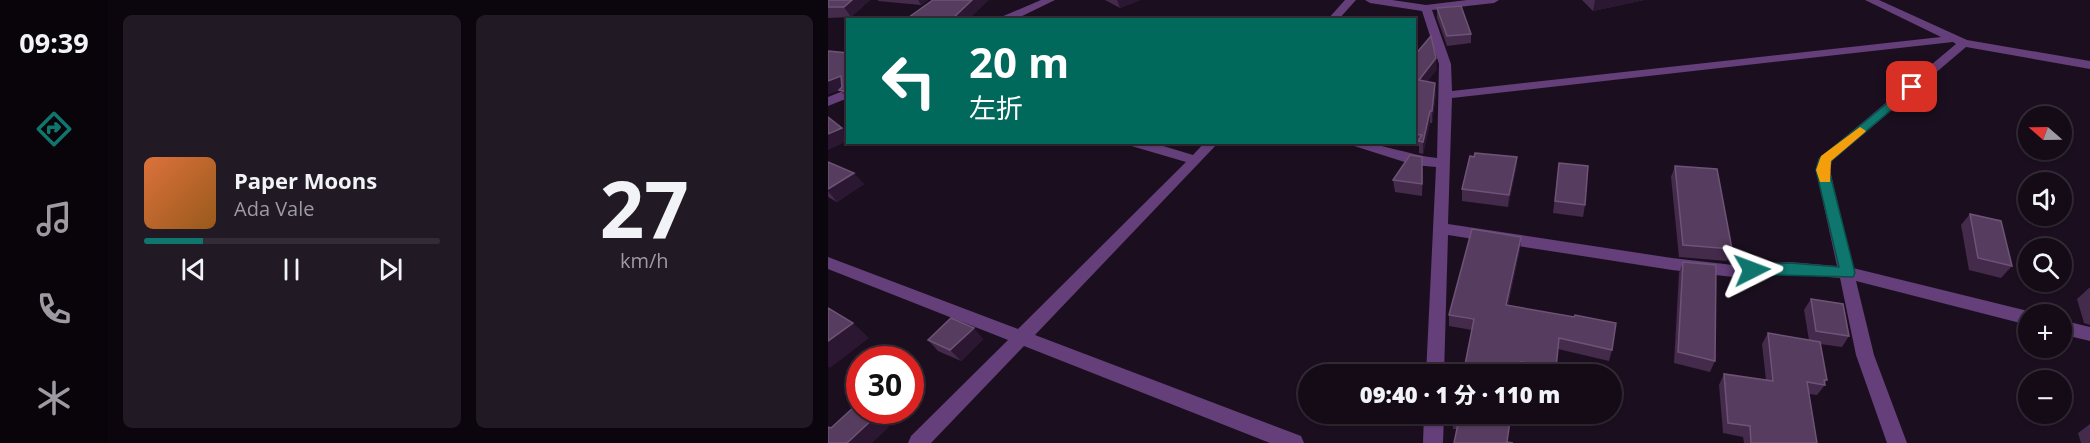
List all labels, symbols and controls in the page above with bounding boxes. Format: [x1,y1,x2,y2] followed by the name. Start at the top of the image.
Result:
[19,24,89,61] text: 09:39
[969,33,1069,90] text: 20 m
[870,42,948,120] icon: left
[1886,61,1937,112] pin
[1895,70,1928,103] icon: arrive
[969,89,1023,126] text: 左折
[2018,106,2072,160] north arrow
[2018,106,2072,424] map controls
[33,108,75,150] icon: directions
[600,155,689,261] text: 27
[234,165,377,195] text: Paper Moons
[2018,172,2072,226] button: sound
[234,195,315,222] text: Ada Vale
[33,198,75,240] icon: music
[1720,238,1784,302] position arrow
[2018,238,2072,292] button: search
[620,247,669,274] text: km/h
[177,253,210,286] icon: previous
[275,253,308,286] icon: pause
[374,253,407,286] icon: next
[33,288,75,330] icon: phone
[2018,304,2072,358] button: +
[846,346,924,424] speed limit sign: 30
[2018,370,2072,424] button: −
[33,377,75,419] icon: climate
[1360,379,1560,409] text: 09:40 · 1 分 · 110 m

